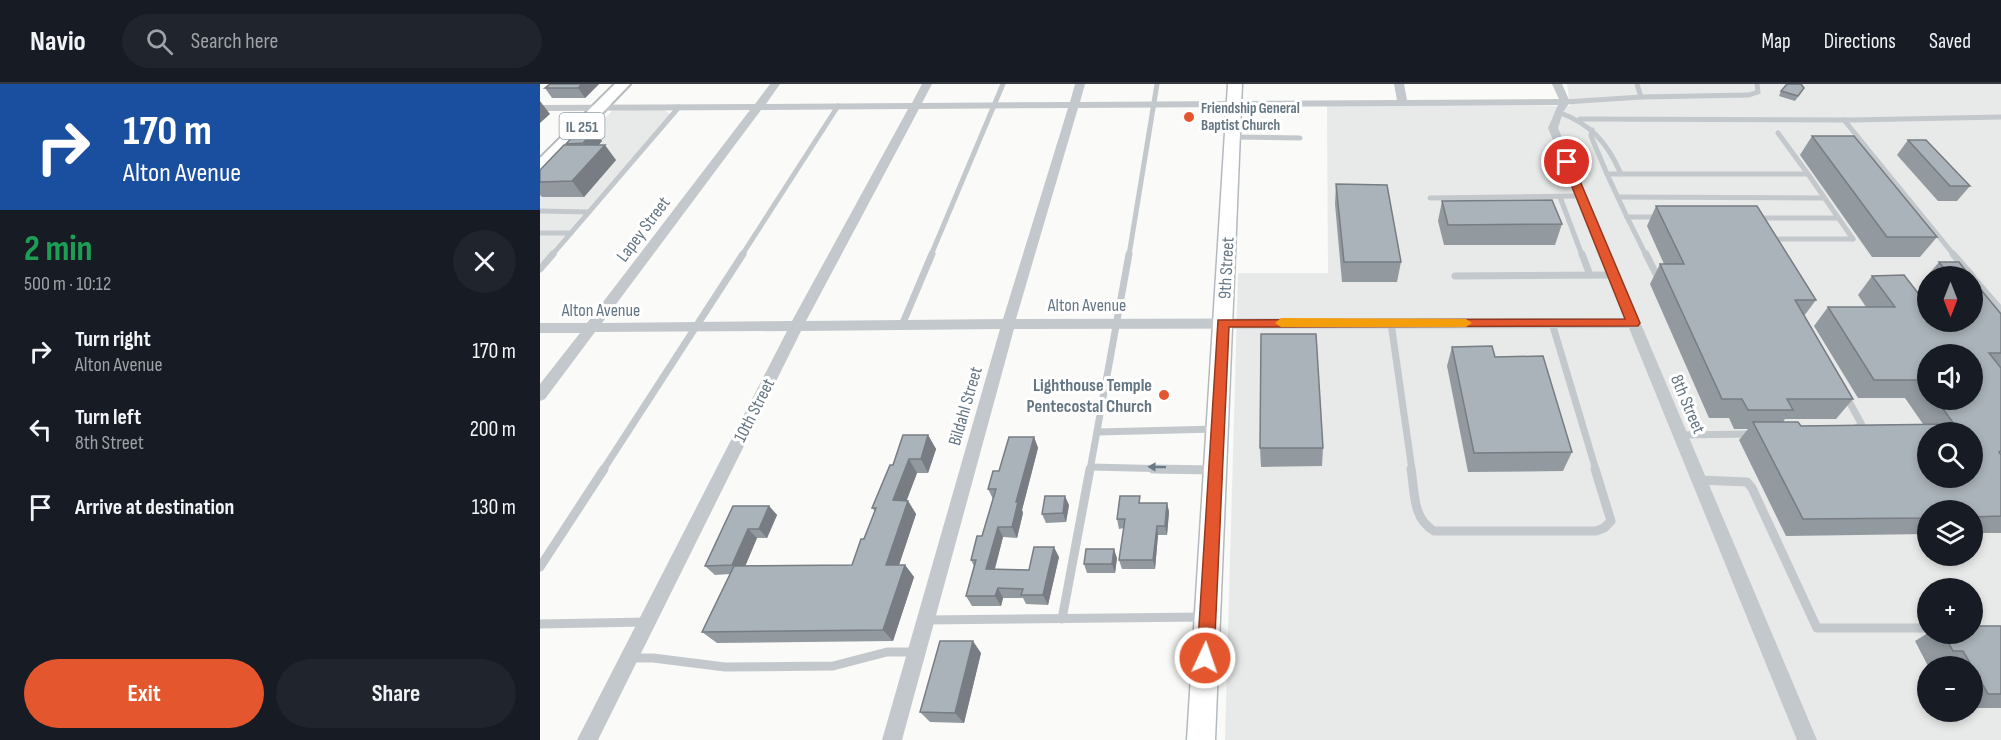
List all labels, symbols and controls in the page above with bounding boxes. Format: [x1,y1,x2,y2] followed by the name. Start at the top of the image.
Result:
[122,14,542,68] search box
[30,25,86,58] text: Navio
[143,25,176,58] icon: search
[191,28,278,55] text: Search here
[1761,29,1791,54] text: Map
[1824,29,1896,54] text: Directions
[1929,29,1971,54] text: Saved
[1201,99,1300,135] place label: Friendship General Baptist Church
[123,106,212,157] text: 170 m
[24,108,102,186] icon: right
[1182,110,1196,124] marker: Friendship General Baptist Church
[560,113,604,139] road number: IL 251
[1541,136,1592,187] pin
[1550,145,1583,178] icon: arrive
[123,157,241,189] text: Alton Avenue
[612,192,675,266] street label: Lapey Street
[24,228,93,271] text: 2 min
[453,230,516,293] button: close
[1214,236,1239,300] street label: 9th Street
[1917,266,1983,332] north arrow
[1917,266,1983,722] map controls
[24,272,111,296] text: 500 m · 10:12
[1047,295,1126,316] street label: Alton Avenue
[561,300,640,321] street label: Alton Avenue
[75,326,151,353] text: Turn right
[24,335,57,368] icon: right
[472,338,516,365] text: 170 m
[1917,344,1983,410] button: sound
[75,353,162,377] text: Alton Avenue
[944,364,987,448] street label: Bildahl Street
[1666,372,1710,437] street label: 8th Street
[730,375,780,445] street label: 10th Street
[1026,375,1152,417] place label: Lighthouse Temple Pentecostal Church
[1157,388,1171,402] marker: Lighthouse Temple Pentecostal Church
[75,404,141,431] text: Turn left
[24,413,57,446] icon: left
[470,416,516,443] text: 200 m
[1917,422,1983,488] button: search
[75,431,144,455] text: 8th Street
[1147,462,1166,472] one-way arrow
[24,491,57,524] icon: arrive
[75,494,234,521] text: Arrive at destination
[472,494,516,521] text: 130 m
[1917,500,1983,566] button: layers
[1917,578,1983,644] button: +
[1173,626,1237,690] position arrow
[1917,656,1983,722] button: −
[24,659,264,728] button: Exit
[276,659,516,728] button: Share

